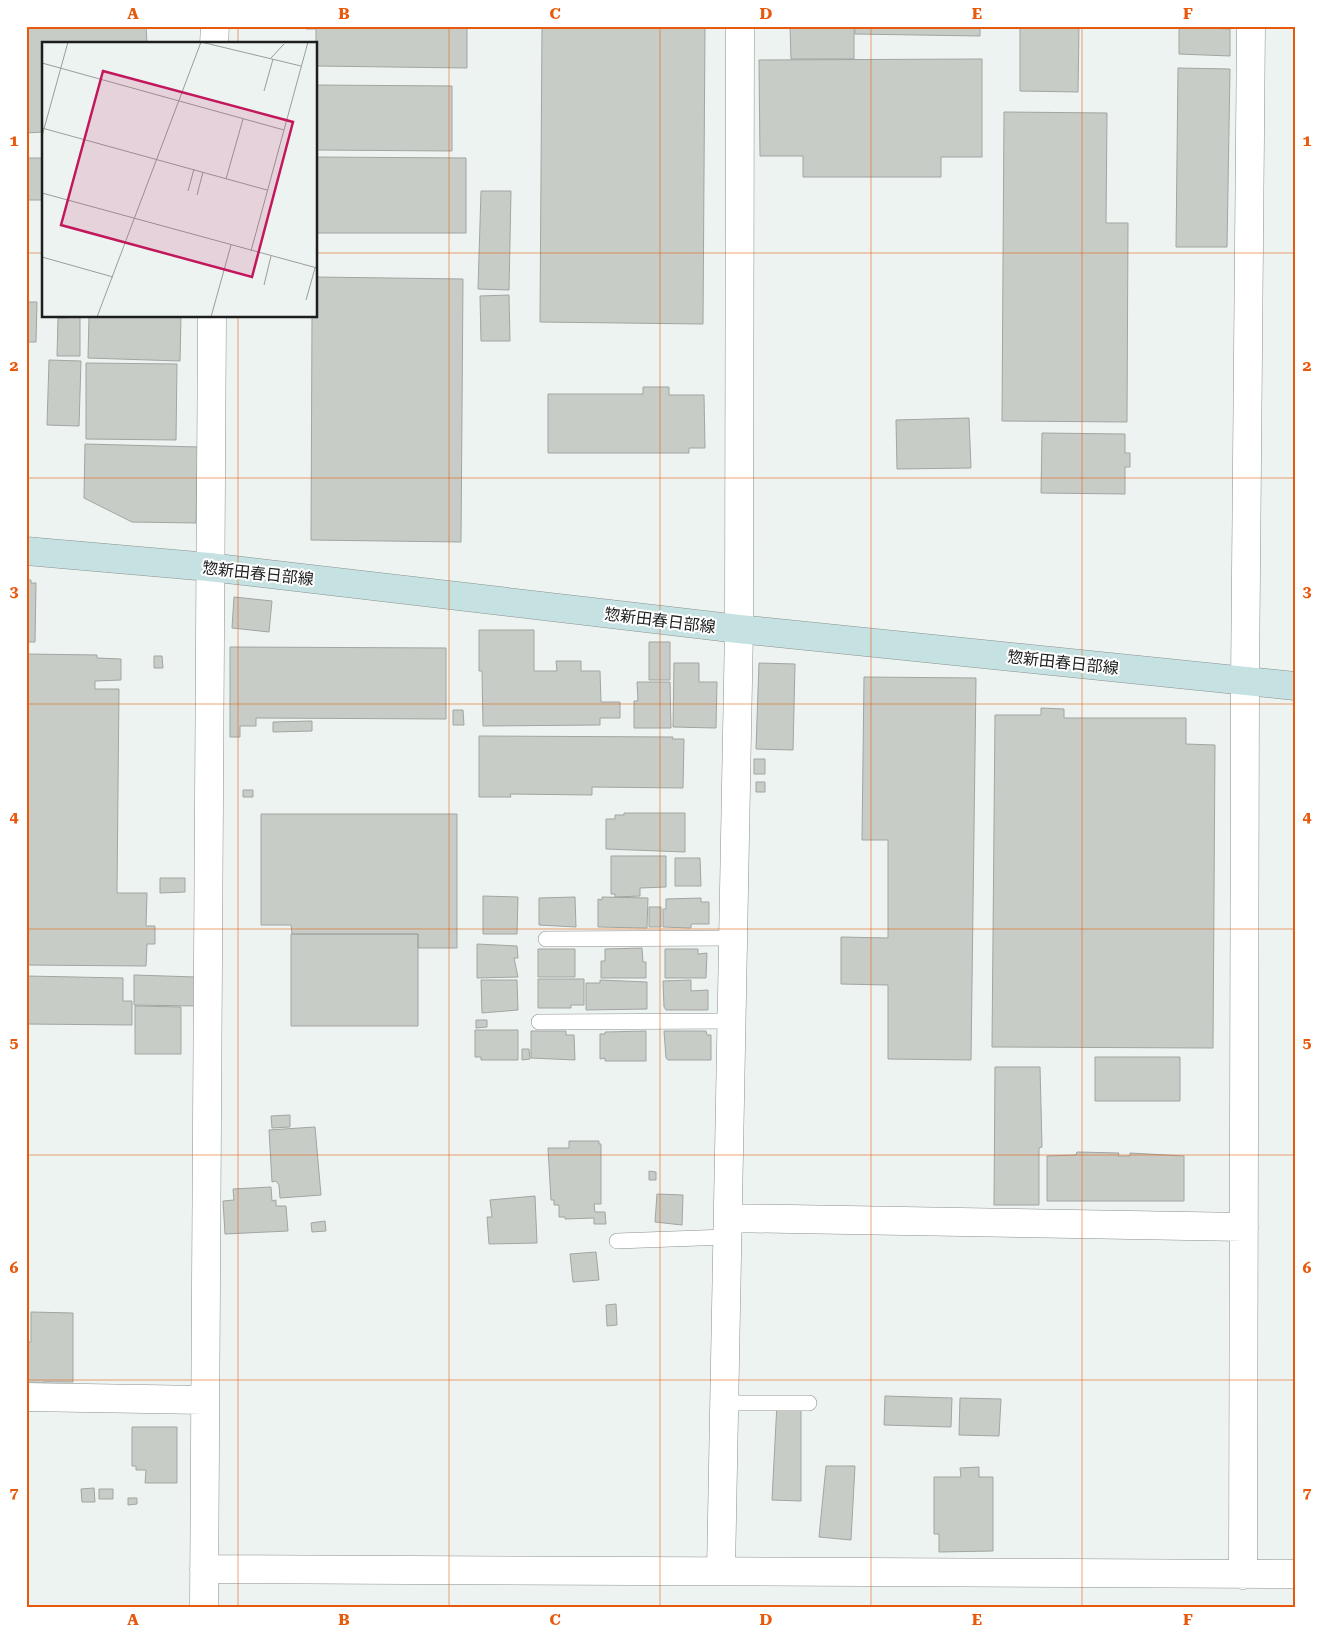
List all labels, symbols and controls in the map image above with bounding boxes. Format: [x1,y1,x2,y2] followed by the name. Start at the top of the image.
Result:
[127,4,139,23] text: A
[338,4,350,23] text: B
[549,4,561,23] text: C
[760,4,773,23] text: D
[972,4,982,23] text: E
[1183,4,1193,23] text: F
[42,42,318,318] inset map
[10,131,19,150] text: 1
[1303,131,1312,150] text: 1
[10,356,19,375] text: 2
[1303,356,1312,375] text: 2
[201,558,315,589] street label: 惣新田春日部線
[10,582,19,601] text: 3
[1303,582,1312,601] text: 3
[603,604,717,637] street label: 惣新田春日部線
[1006,647,1120,678] street label: 惣新田春日部線
[10,807,19,826] text: 4
[1303,807,1312,826] text: 4
[10,1033,19,1052] text: 5
[1303,1033,1312,1052] text: 5
[10,1258,19,1277] text: 6
[1303,1258,1312,1277] text: 6
[10,1483,19,1502] text: 7
[1303,1483,1312,1502] text: 7
[127,1610,139,1629] text: A
[338,1610,350,1629] text: B
[549,1610,561,1629] text: C
[760,1610,773,1629] text: D
[972,1610,982,1629] text: E
[1183,1610,1193,1629] text: F

